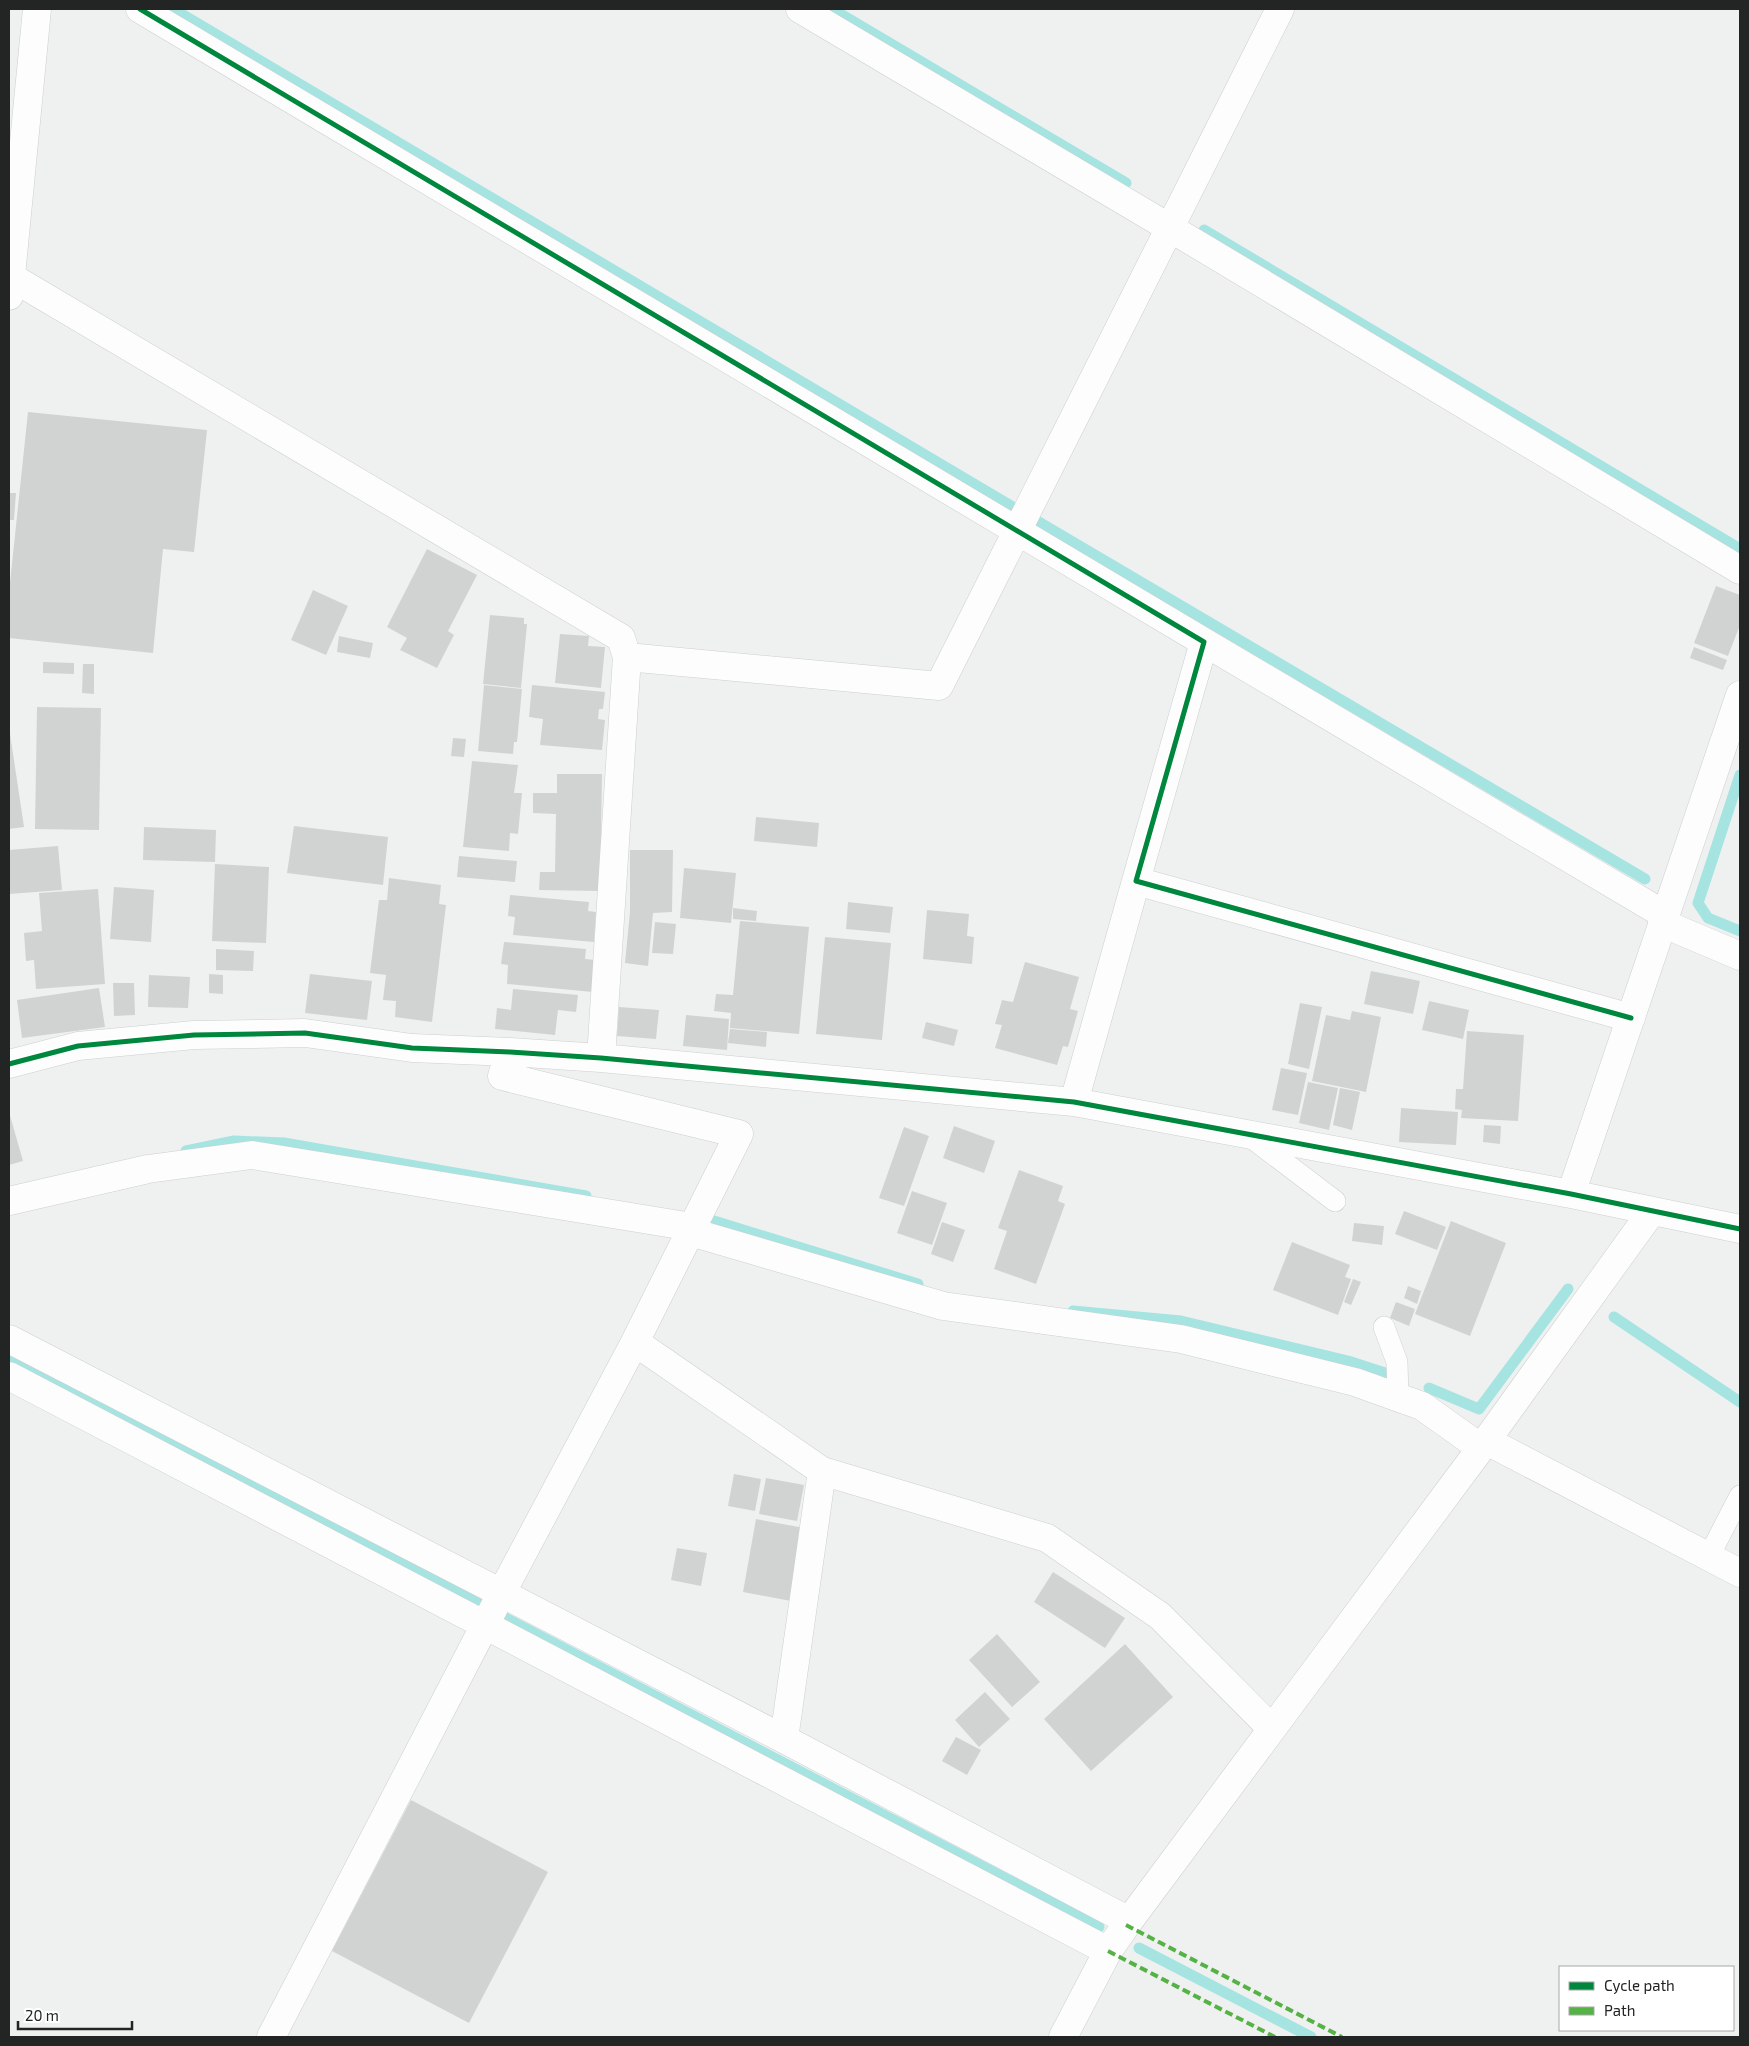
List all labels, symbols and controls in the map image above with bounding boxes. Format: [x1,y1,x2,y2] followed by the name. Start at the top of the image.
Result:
[1559,1966,1734,2031] legend
[1604,1976,1675,1994] text: Cycle path
[18,1998,131,2030] scale bar
[1604,2001,1635,2019] text: Path
[25,2006,59,2024] text: 20 m

